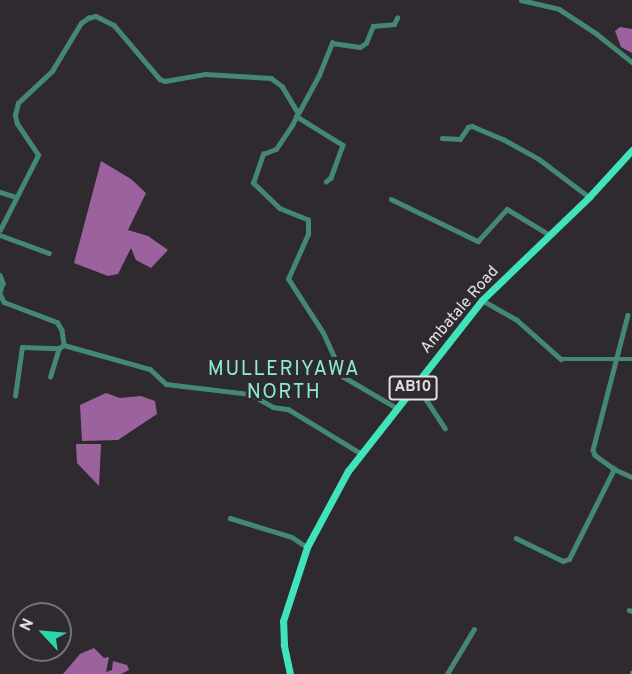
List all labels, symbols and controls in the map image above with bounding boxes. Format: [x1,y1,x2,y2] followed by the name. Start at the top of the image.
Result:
[417,262,503,358] street label: Ambatale Road
[208,358,360,405] district label: MULLERIYAWA NORTH
[388,376,438,400] road number: AB10
[12,602,72,662] north arrow
[16,615,39,635] text: N

